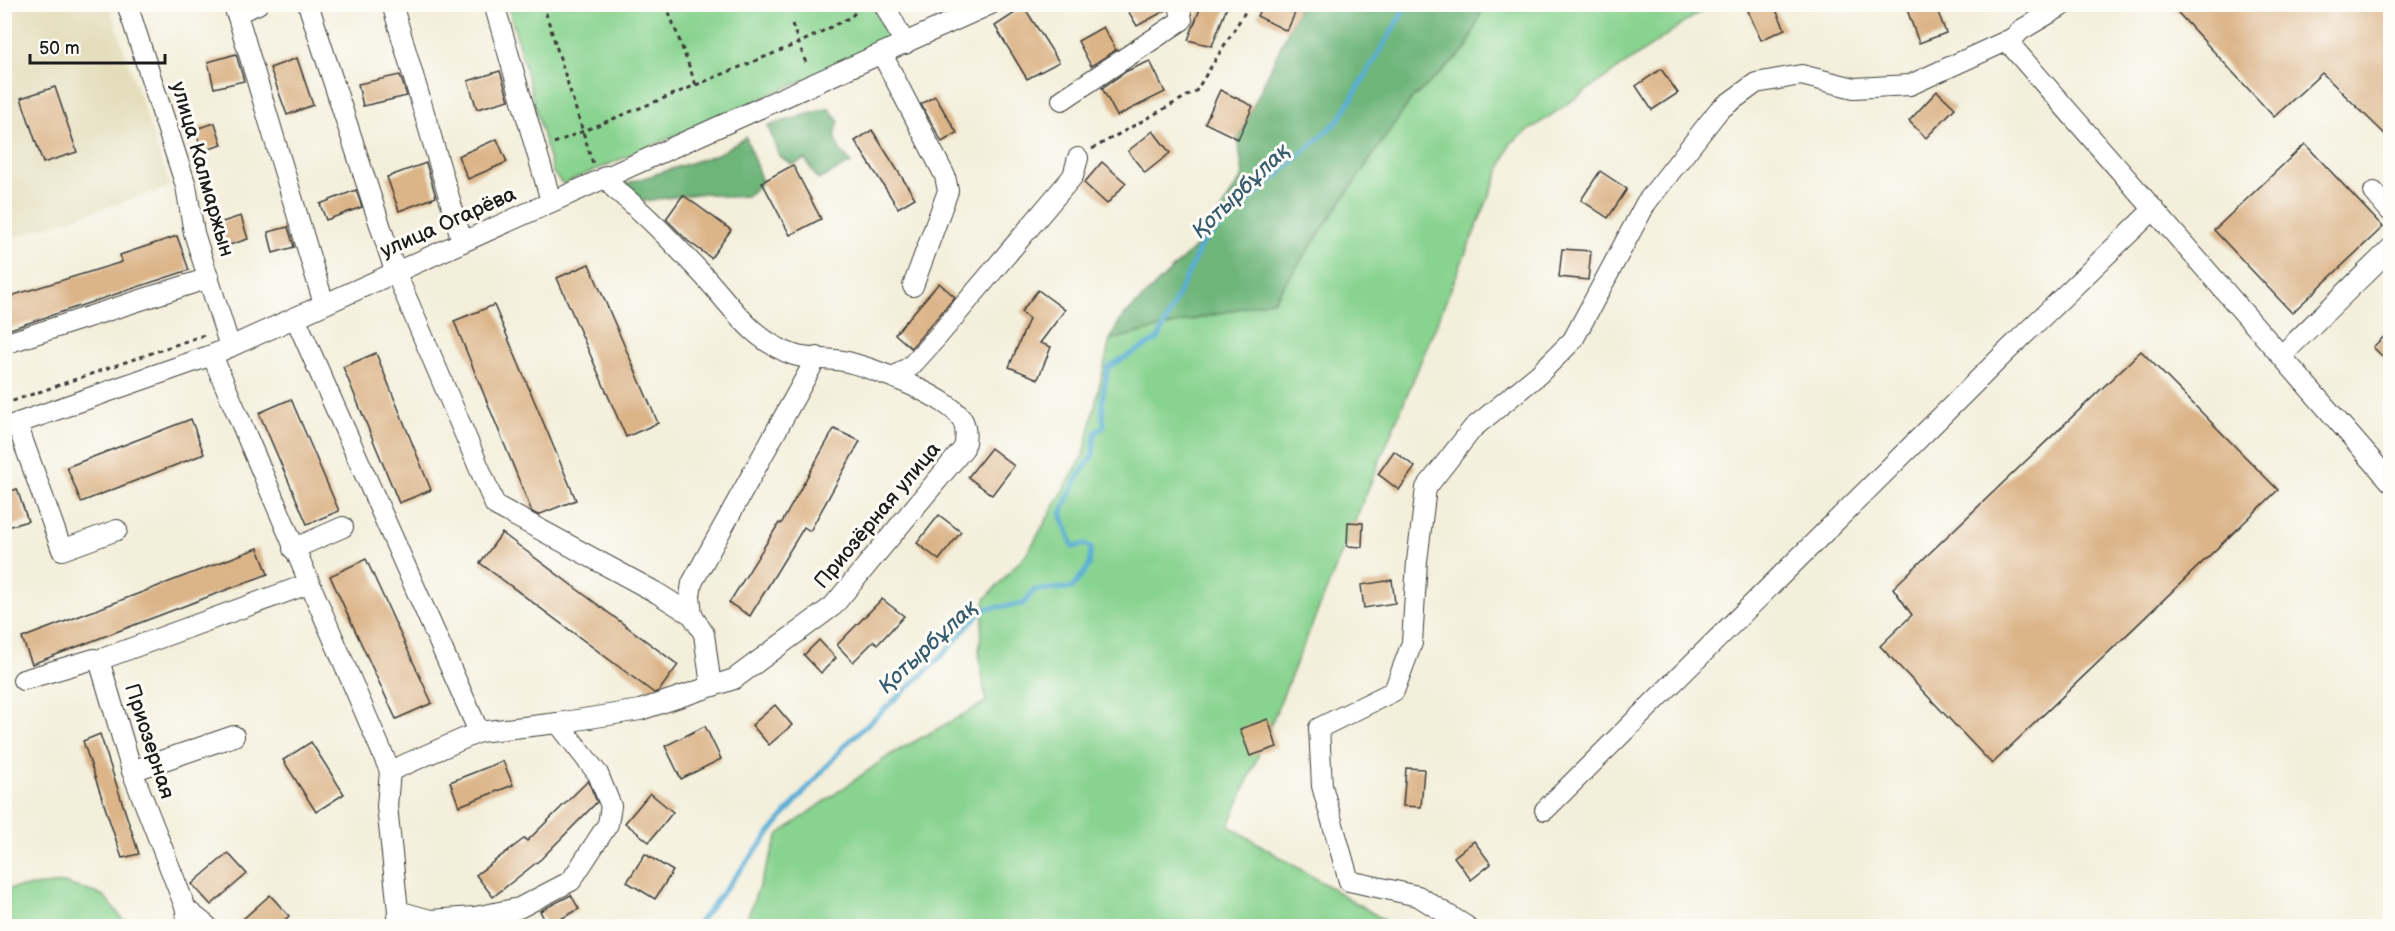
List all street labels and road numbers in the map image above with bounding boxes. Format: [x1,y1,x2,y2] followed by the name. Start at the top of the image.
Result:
[166,79,239,260] street label: улица Калмаржын
[377,181,520,264] street label: улица Огарёва
[809,437,946,594] street label: Приозёрная улица
[119,680,180,802] street label: Приозерная

